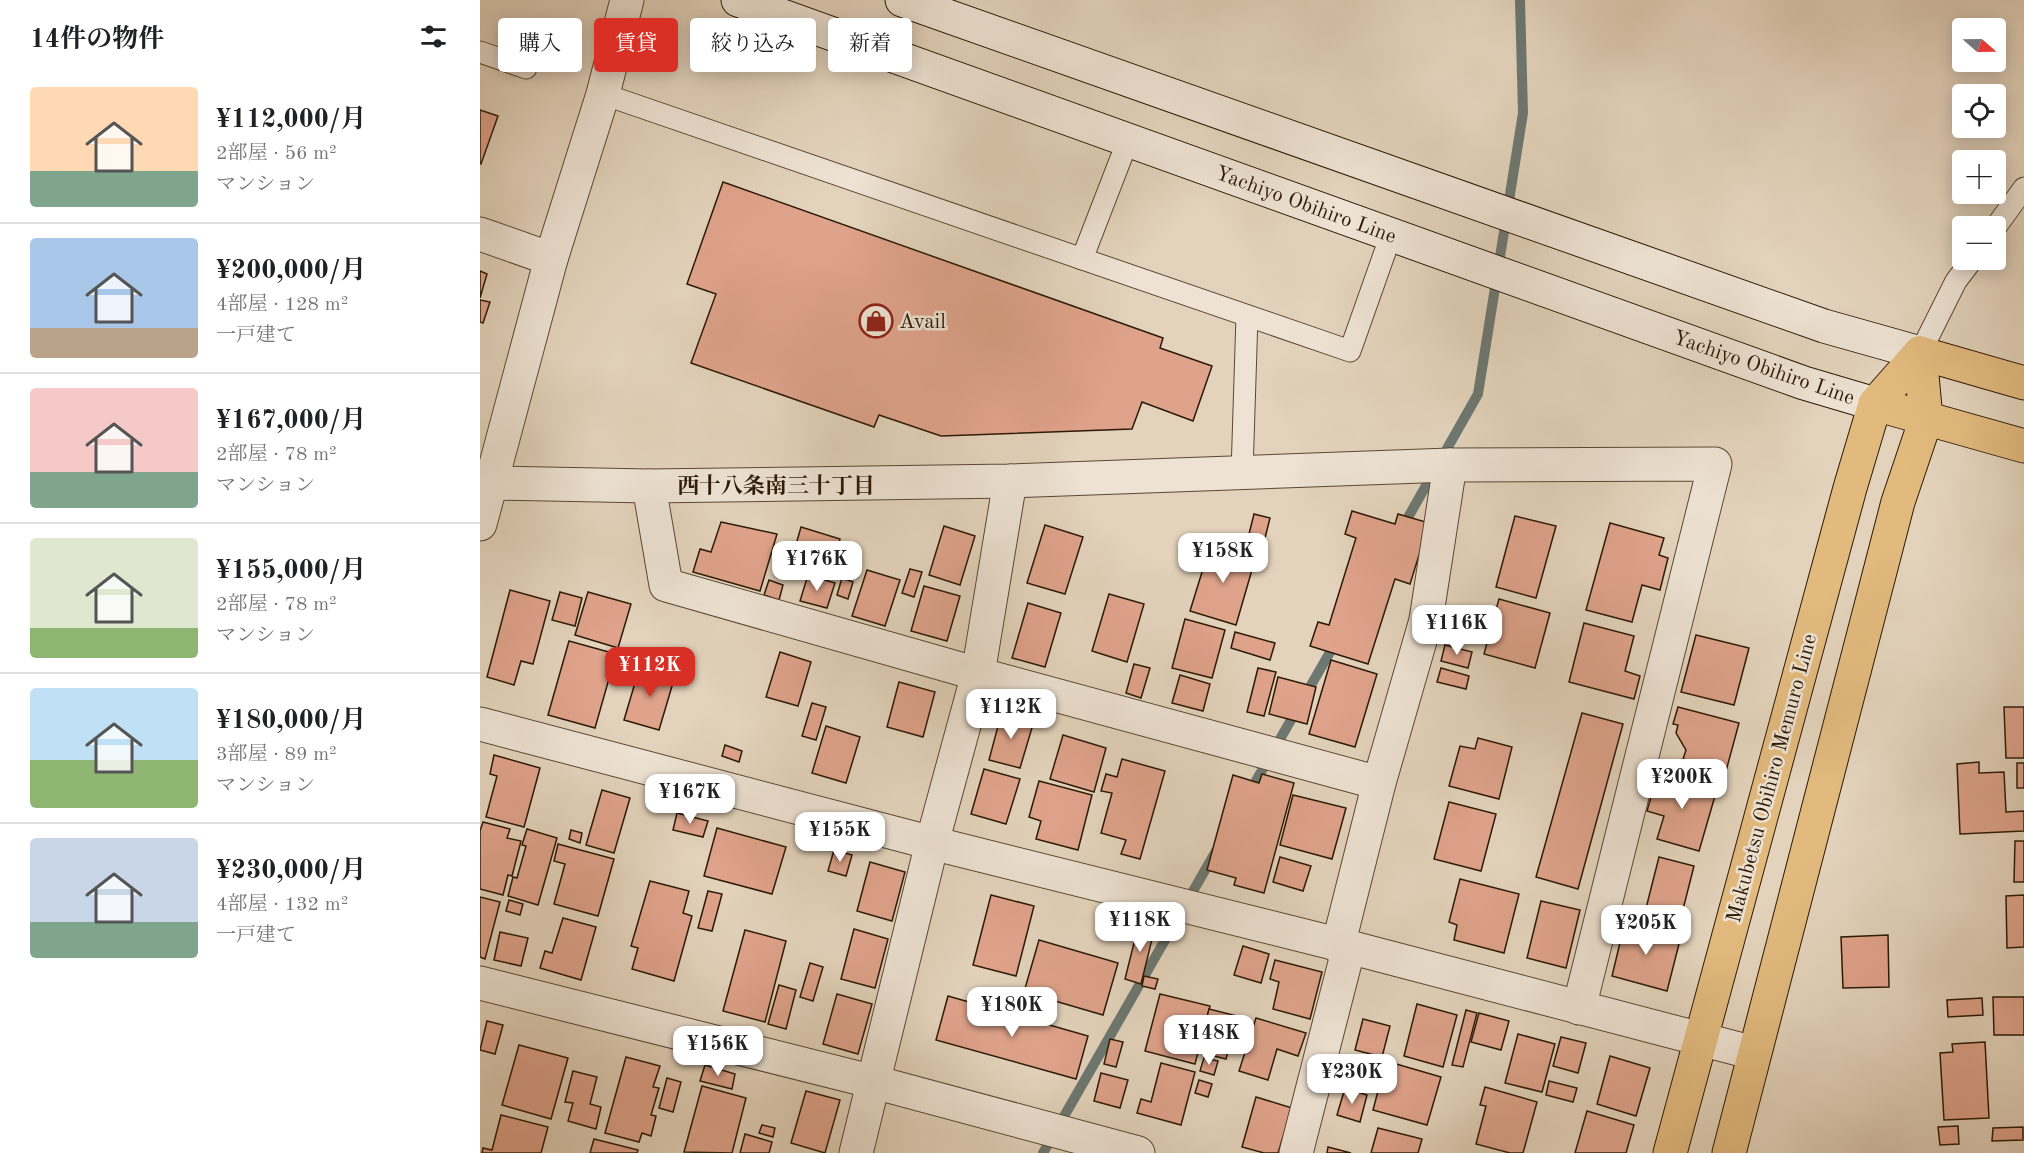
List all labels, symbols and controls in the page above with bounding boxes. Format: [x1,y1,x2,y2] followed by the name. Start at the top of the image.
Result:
[498,18,582,72] chip: 購入
[594,18,678,72] chip: 賃貸
[690,18,816,72] chip: 絞り込み
[828,18,912,72] chip: 新着
[1952,18,2006,72] north arrow
[1952,18,2006,270] map controls
[417,20,450,53] icon: filters
[30,27,164,53] text: 14件の物件
[1952,84,2006,138] button: locate
[216,107,367,133] text: ¥112,000/月
[78,111,150,183] icon: home
[216,144,337,164] text: 2部屋 · 56 m²
[1952,150,2006,204] button: +
[1212,163,1399,248] street label: Yachiyo Obihiro Line
[216,175,315,195] text: マンション
[1952,216,2006,270] button: −
[216,258,367,284] text: ¥200,000/月
[78,262,150,334] icon: home
[216,295,348,315] text: 4部屋 · 128 m²
[858,303,894,339] shop icon: Avail
[899,312,946,333] place label: Avail
[216,326,296,346] text: 一戸建て
[1670,327,1857,409] street label: Yachiyo Obihiro Line
[216,408,367,434] text: ¥167,000/月
[78,412,150,484] icon: home
[216,445,337,465] text: 2部屋 · 78 m²
[677,474,875,498] district label: 西十八条南三十丁目
[216,476,315,496] text: マンション
[1181,533,1265,584] pin: ¥158K
[775,541,859,592] pin: ¥176K
[1192,542,1254,562] text: ¥158K
[786,550,848,570] text: ¥176K
[216,558,367,584] text: ¥155,000/月
[78,562,150,634] icon: home
[216,595,337,615] text: 2部屋 · 78 m²
[1415,605,1499,656] pin: ¥116K
[1426,614,1488,634] text: ¥116K
[216,626,315,646] text: マンション
[1724,632,1821,925] street label: Makubetsu Obihiro Memuro Line
[608,647,692,698] pin: ¥112K
[619,656,681,676] text: ¥112K
[969,689,1053,740] pin: ¥112K
[980,698,1042,718] text: ¥112K
[216,708,367,734] text: ¥180,000/月
[78,712,150,784] icon: home
[216,745,337,765] text: 3部屋 · 89 m²
[1640,759,1724,810] pin: ¥200K
[1651,768,1713,788] text: ¥200K
[648,774,732,825] pin: ¥167K
[216,776,315,796] text: マンション
[659,783,721,803] text: ¥167K
[798,812,882,863] pin: ¥155K
[809,821,871,841] text: ¥155K
[216,858,367,884] text: ¥230,000/月
[78,862,150,934] icon: home
[216,895,348,915] text: 4部屋 · 132 m²
[1098,902,1182,953] pin: ¥118K
[1604,905,1688,956] pin: ¥205K
[1109,911,1171,931] text: ¥118K
[1615,914,1677,934] text: ¥205K
[216,926,296,946] text: 一戸建て
[970,987,1054,1038] pin: ¥180K
[981,996,1043,1016] text: ¥180K
[1167,1015,1251,1066] pin: ¥148K
[1178,1024,1240,1044] text: ¥148K
[676,1026,760,1077] pin: ¥156K
[687,1035,749,1055] text: ¥156K
[1310,1054,1394,1105] pin: ¥230K
[1321,1063,1383,1083] text: ¥230K

